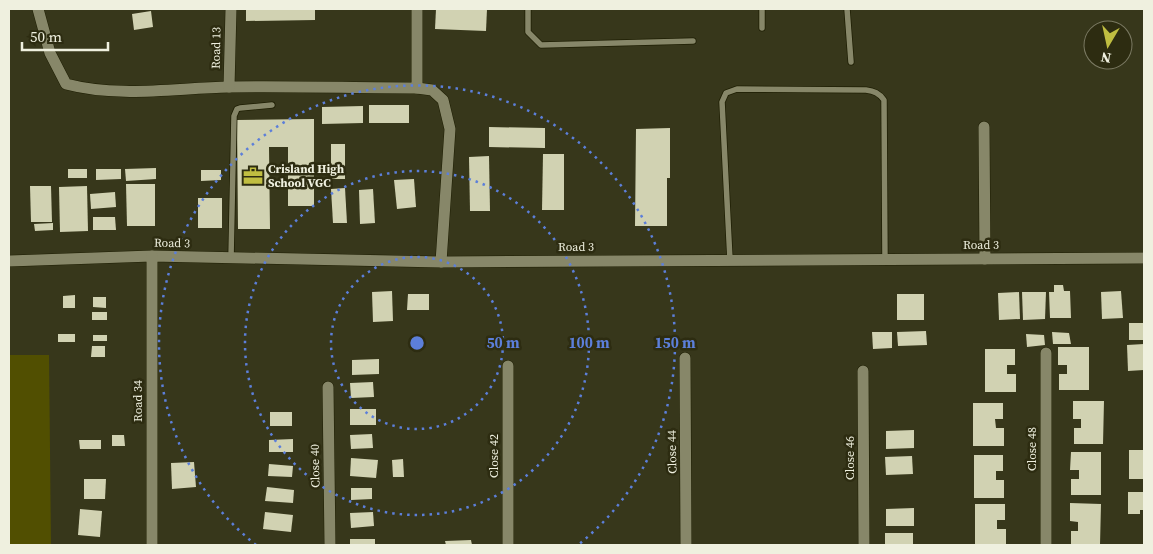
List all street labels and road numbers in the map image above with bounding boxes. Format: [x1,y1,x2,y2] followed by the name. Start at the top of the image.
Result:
[208,27,224,69] street label: Road 13
[154,235,190,251] street label: Road 3
[963,237,999,253] street label: Road 3
[558,239,594,255] street label: Road 3
[130,380,146,422] street label: Road 34
[1024,427,1040,471] street label: Close 48
[664,430,680,474] street label: Close 44
[486,434,502,478] street label: Close 42
[842,436,858,480] street label: Close 46
[307,444,323,488] street label: Close 40

